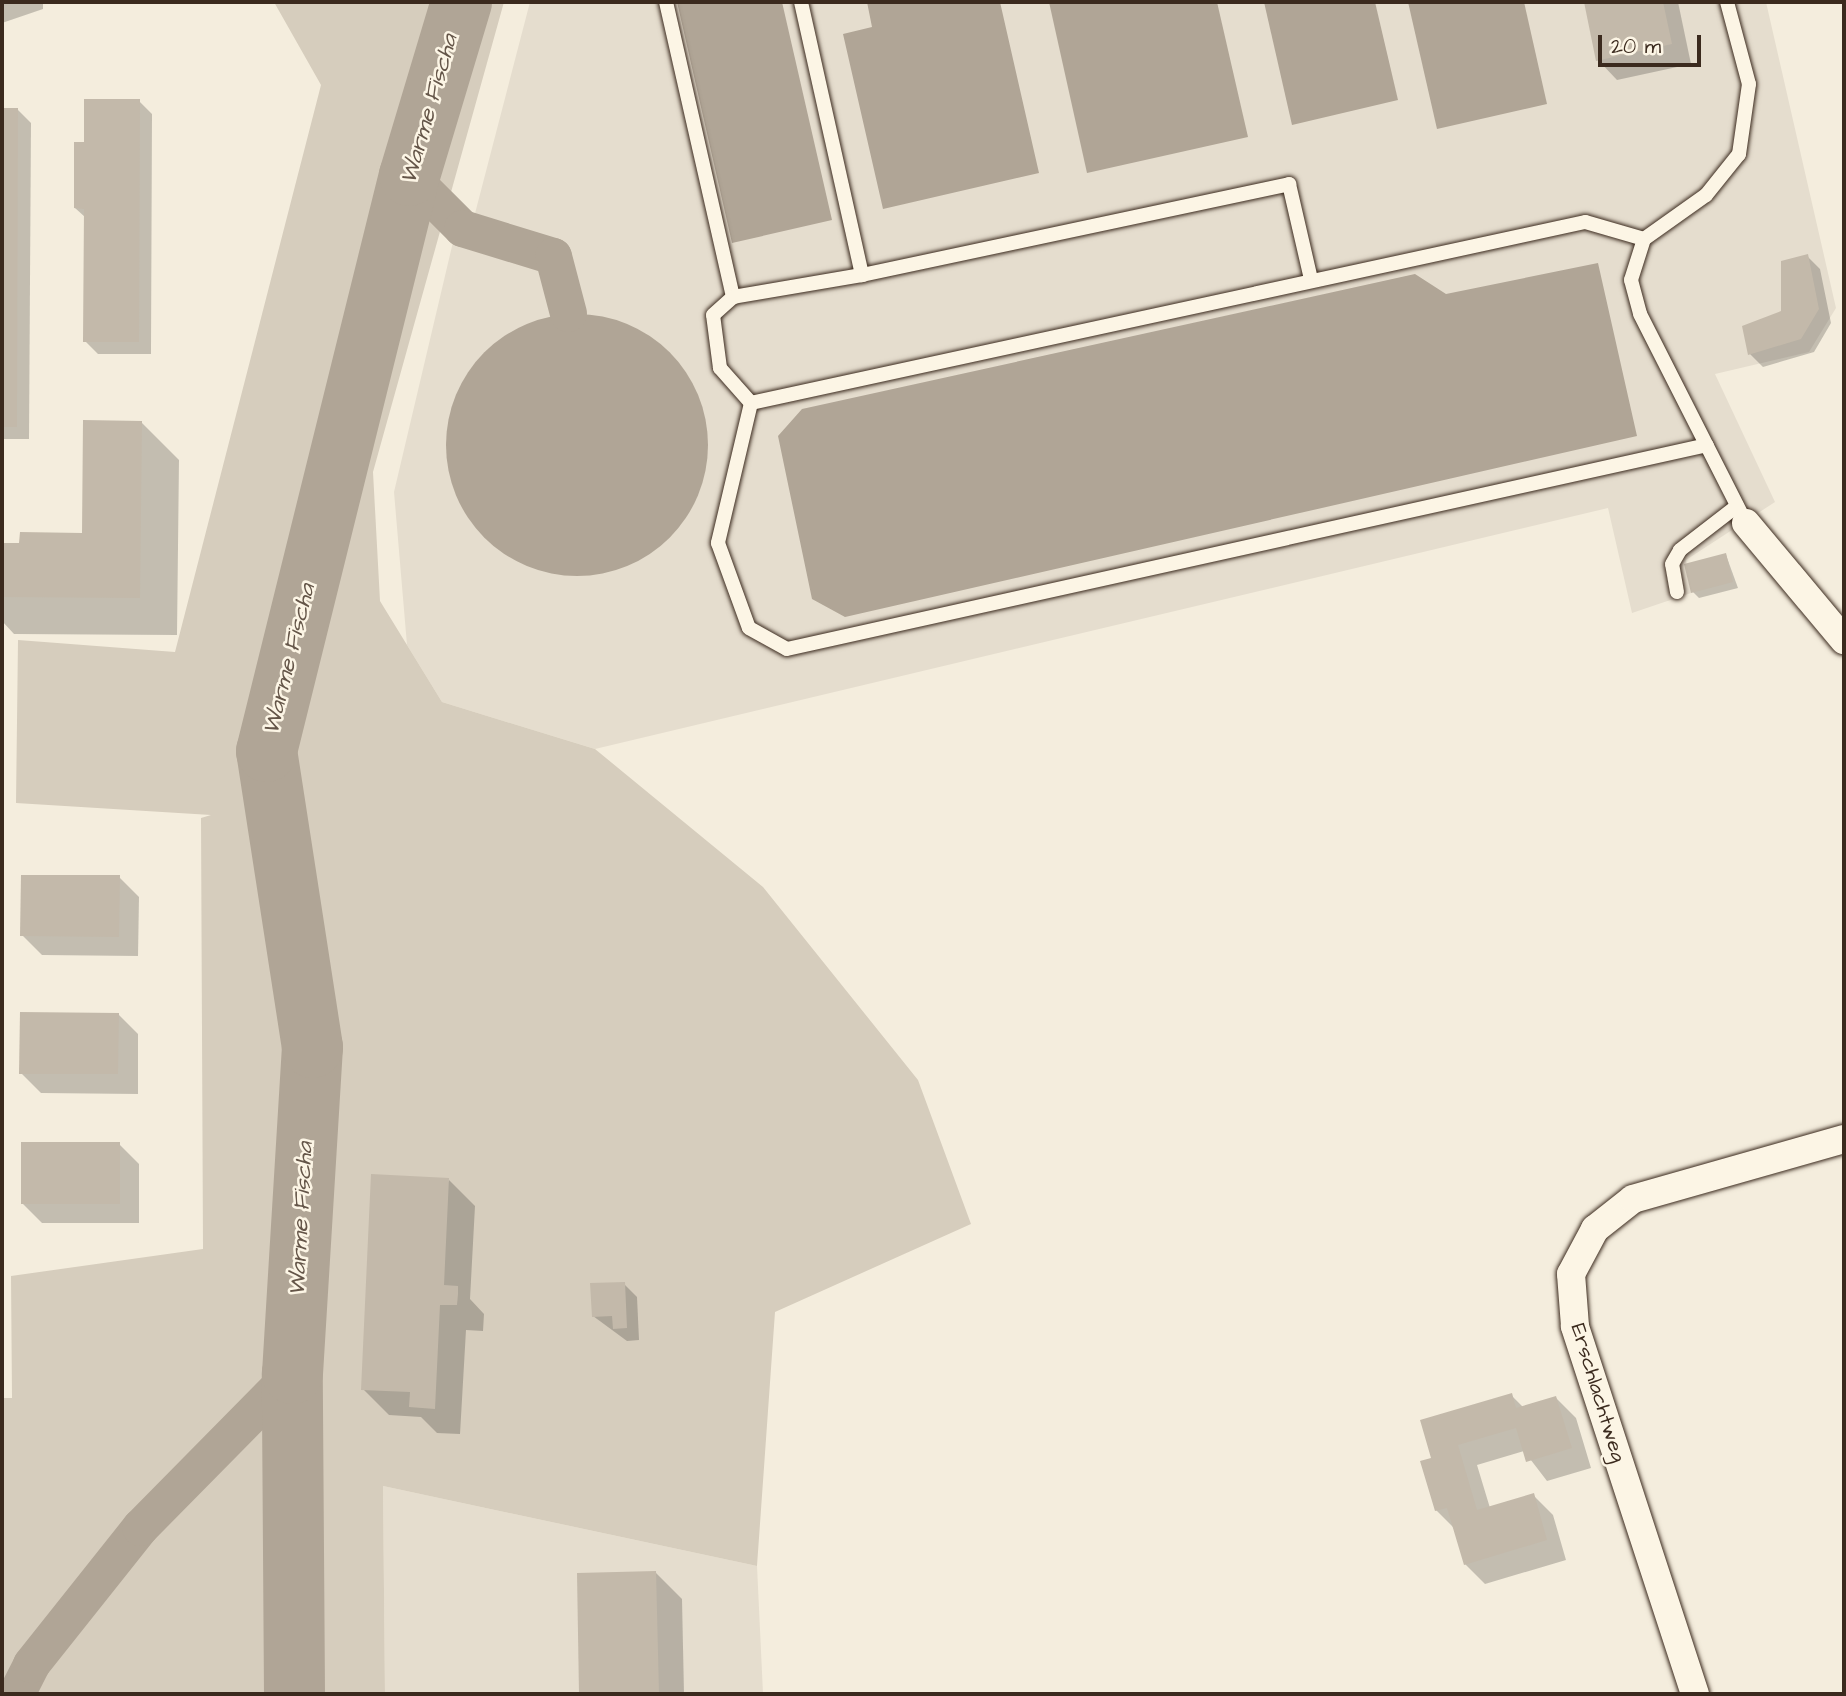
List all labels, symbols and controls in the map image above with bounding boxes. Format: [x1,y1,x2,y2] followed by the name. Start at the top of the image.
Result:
[1601,21,1704,65] scale bar
[394,31,464,187] water label: Warme Fischa
[1611,32,1661,61] text: 20 m
[257,581,321,737] water label: Warme Fischa
[283,1141,319,1297] water label: Warme Fischa
[1565,1321,1631,1465] street label: Erschlachtweg

